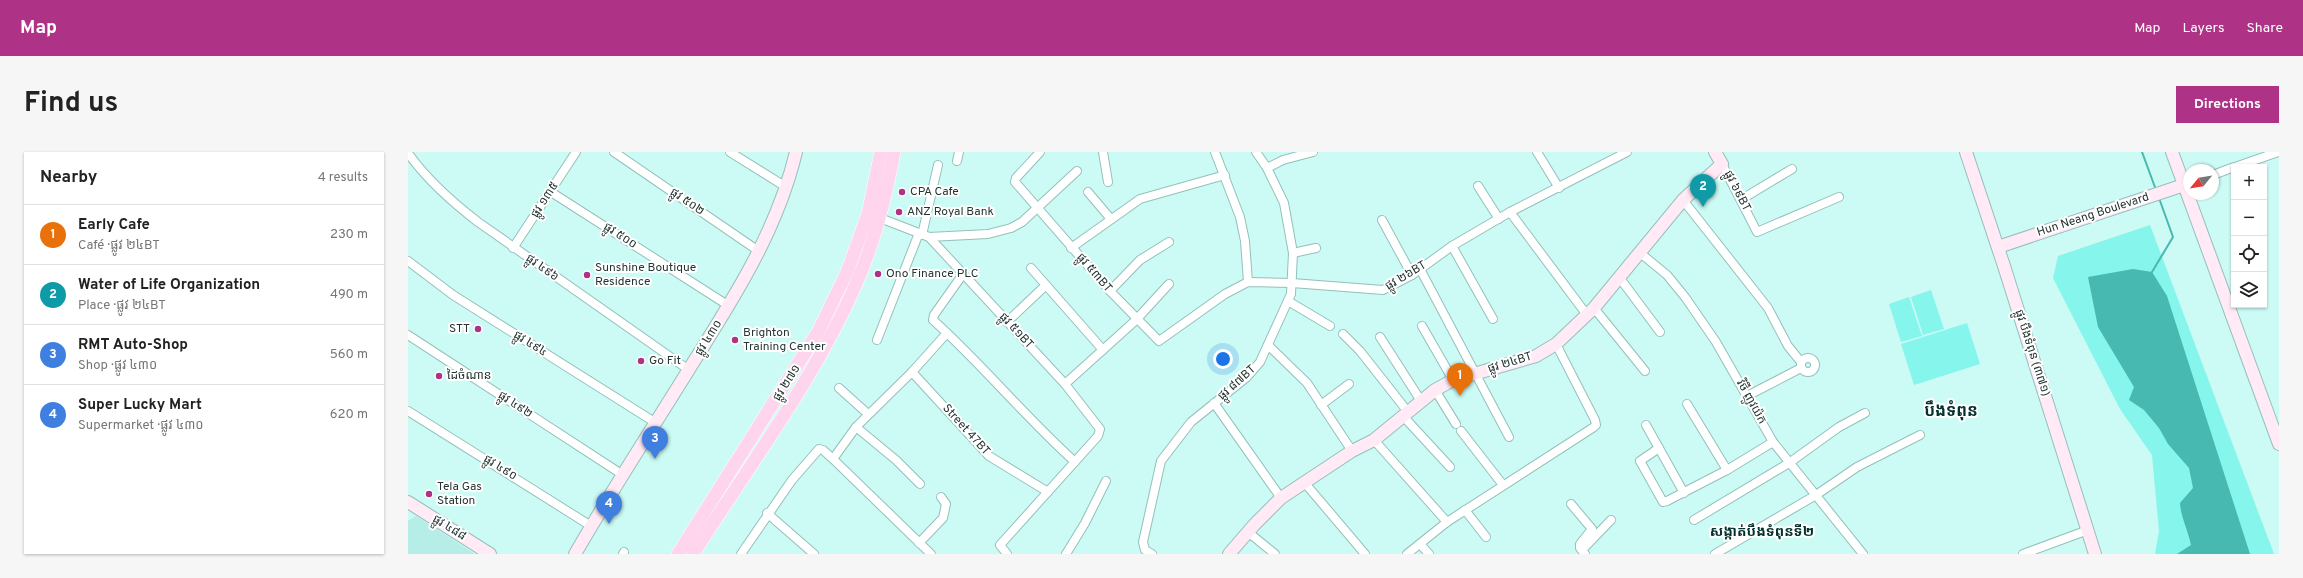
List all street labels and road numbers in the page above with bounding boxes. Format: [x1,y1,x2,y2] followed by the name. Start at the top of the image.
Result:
[1718,168,1754,215] street label: ផ្លូវ ៦៩BT
[527,179,564,222] street label: ផ្លូវ ១៣៥
[666,185,707,221] street label: ផ្លូវ ៥០២
[2035,189,2151,241] street label: Hun Neang Boulevard
[599,219,640,254] street label: ផ្លូវ ៥០០
[1071,250,1115,297] street label: ផ្លូវ ៥៣BT
[521,251,562,286] street label: ផ្លូវ ៤៩៦
[1382,257,1430,296] street label: ផ្លូវ ២៦BT
[2009,308,2054,399] street label: ផ្លូវ បឹងទំពុន (៣៧១)
[994,309,1037,354] street label: ផ្លូវ ៥១BT
[692,317,728,360] street label: ផ្លូវ ៤៣០
[509,327,550,362] street label: ផ្លូវ ៤៩៤
[1486,349,1535,379] street label: ផ្លូវ ២៤BT
[770,362,806,405] street label: ផ្លូវ ២៧១
[1215,362,1260,405] street label: ផ្លូវ ៨៧BT
[1731,376,1770,428] street label: វិថី ញូវយ៉ក
[494,388,536,424] street label: ផ្លូវ ៤៩២
[939,401,993,459] street label: Street 47BT
[479,451,520,486] street label: ផ្លូវ ៤៩០
[428,511,469,546] street label: ផ្លូវ ៤៨៨

